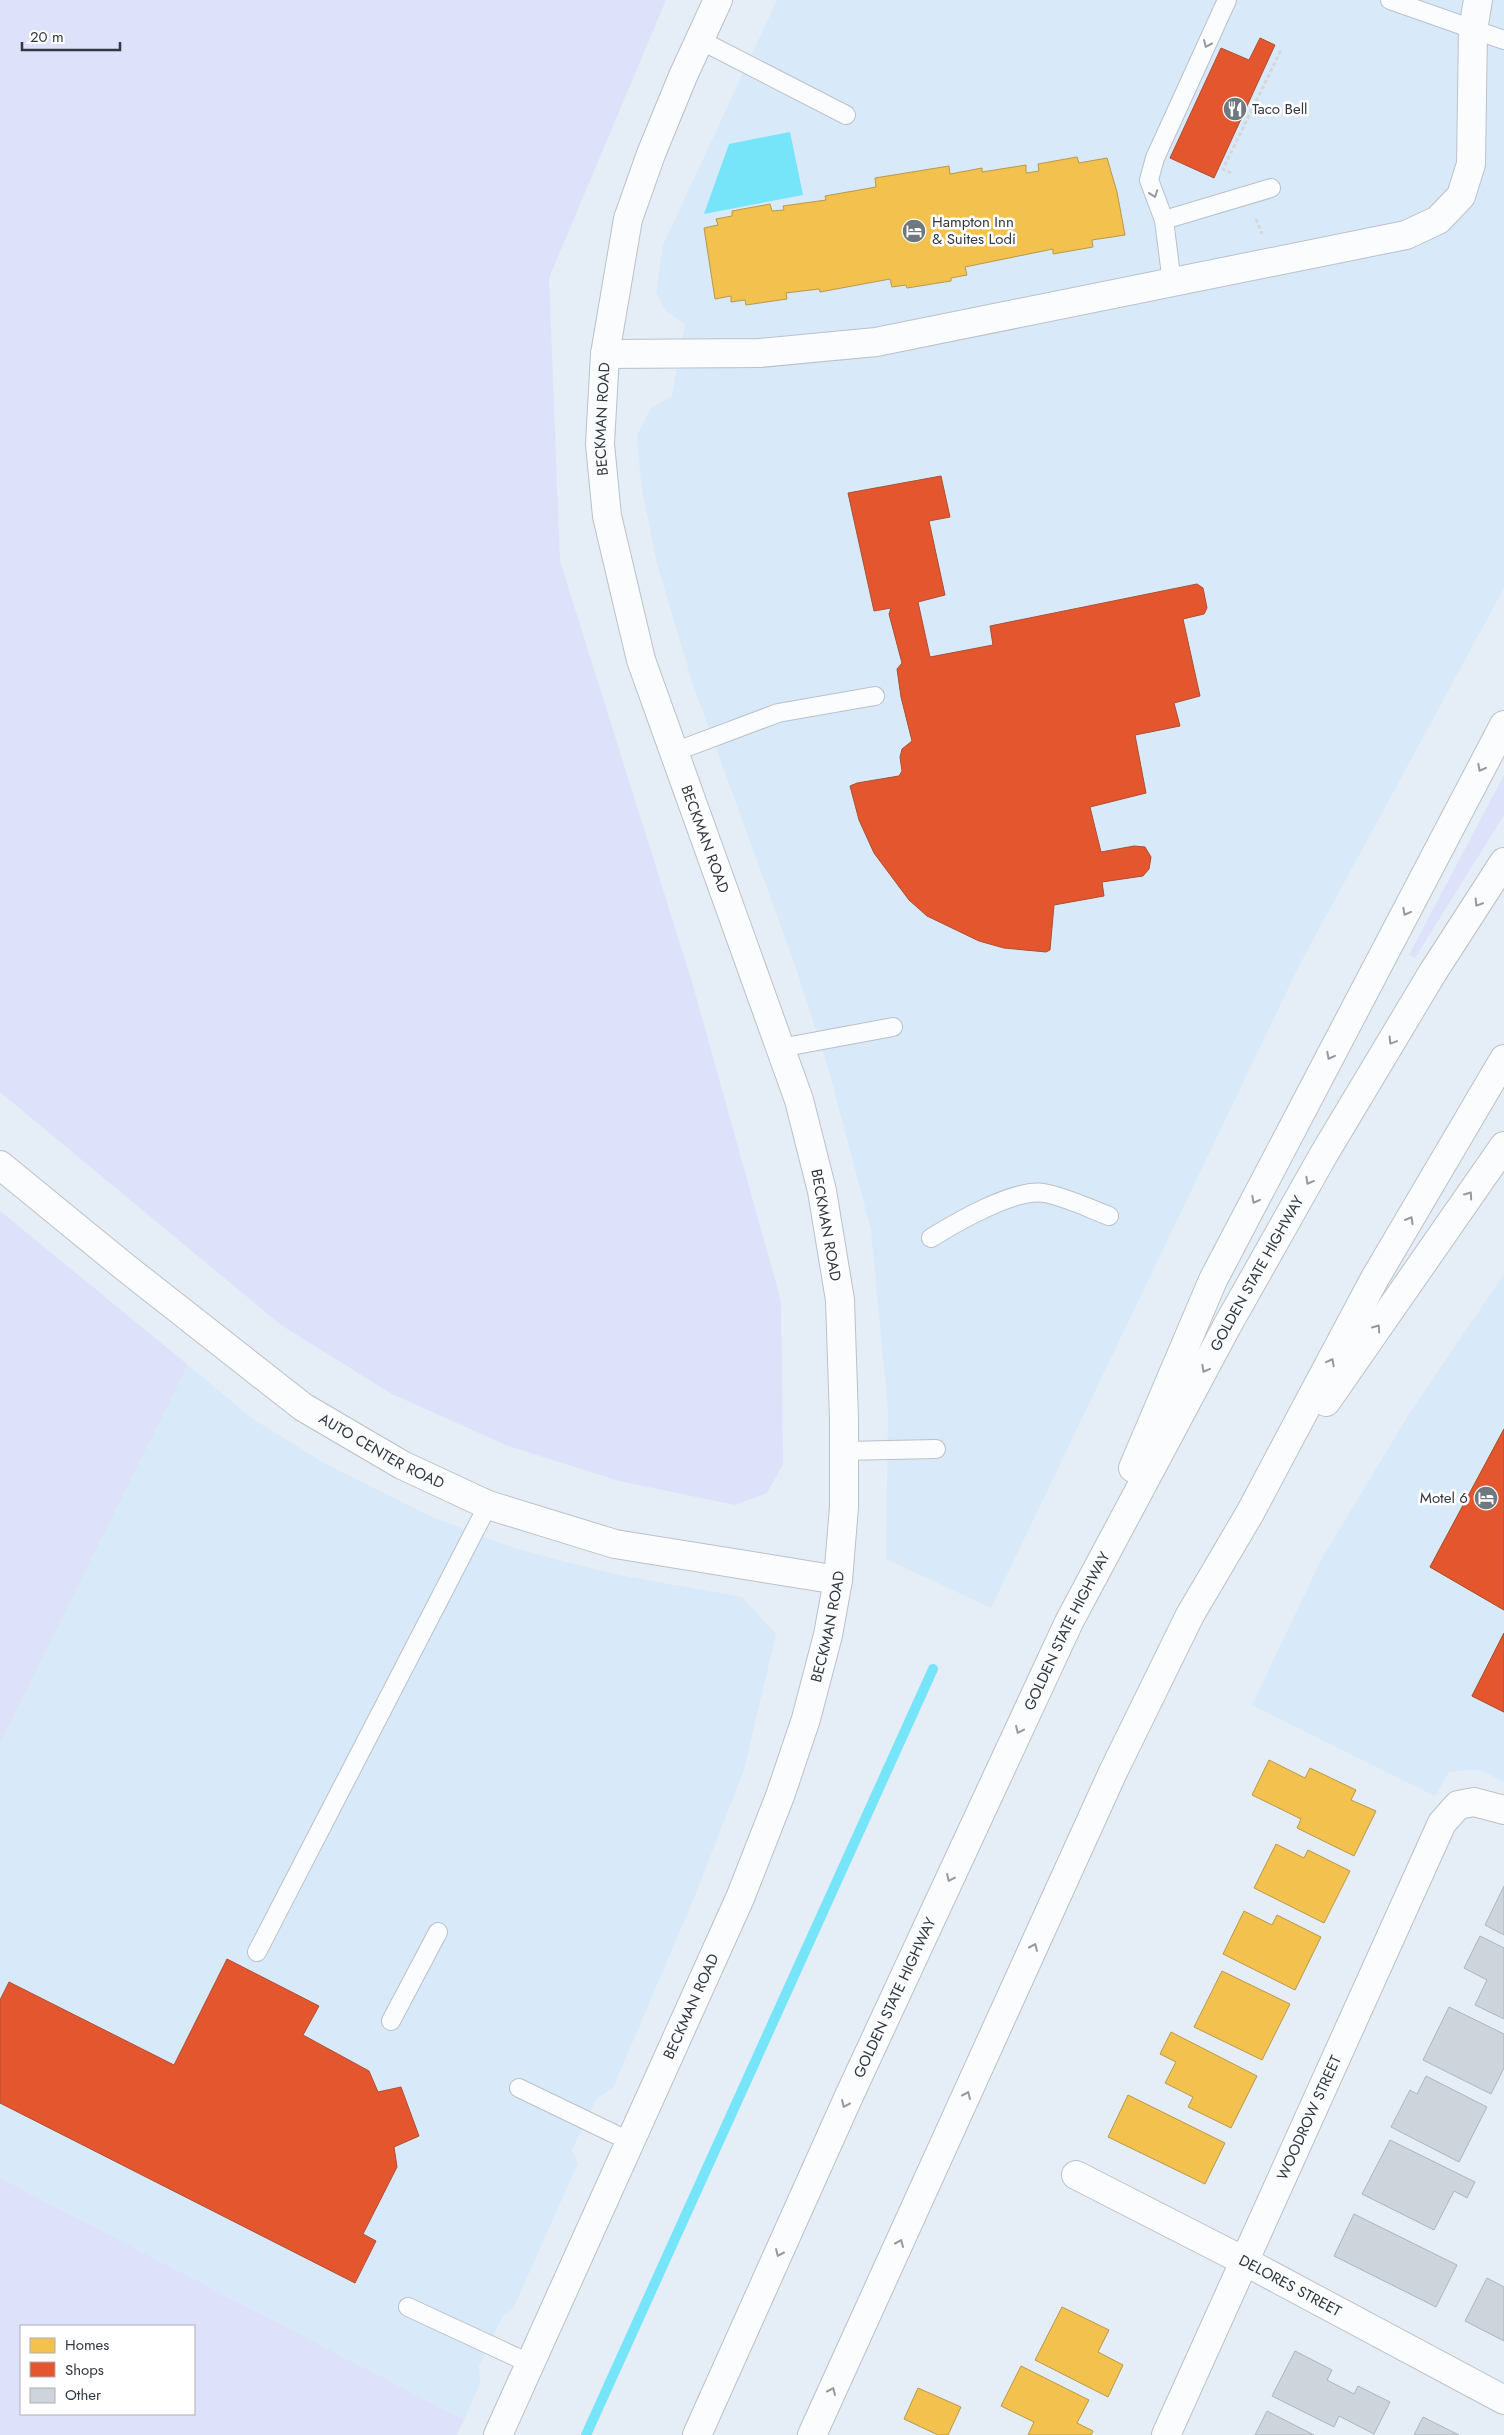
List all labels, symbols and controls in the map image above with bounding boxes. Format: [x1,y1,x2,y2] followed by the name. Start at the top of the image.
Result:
[22,20,120,52] scale bar
[30,26,64,48] text: 20 m
[1202,39,1213,48] one-way arrow
[1222,96,1248,122] restaurant icon: Taco Bell
[1252,98,1308,120] place label: Taco Bell
[1148,189,1158,198] one-way arrow
[932,211,1016,250] place label: Hampton Inn & Suites Lodi
[901,218,927,244] hotel icon: Hampton Inn & Suites Lodi
[589,362,616,477] street label: BECKMAN ROAD
[1477,763,1487,772] one-way arrow
[675,782,735,896] street label: BECKMAN ROAD
[1474,898,1484,907] one-way arrow
[1402,907,1412,916] one-way arrow
[1388,1036,1398,1045] one-way arrow
[1326,1051,1336,1060] one-way arrow
[805,1167,847,1283] street label: BECKMAN ROAD
[1305,1176,1315,1185] one-way arrow
[1205,1191,1309,1355] street label: GOLDEN STATE HIGHWAY
[1463,1191,1472,1201] one-way arrow
[1251,1195,1261,1204] one-way arrow
[1403,1216,1413,1225] one-way arrow
[1371,1325,1380,1334] one-way arrow
[1325,1358,1335,1367] one-way arrow
[1201,1363,1211,1372] one-way arrow
[315,1408,448,1494] street label: AUTO CENTER ROAD
[1473,1485,1499,1511] hotel icon: Motel 6
[1420,1487,1468,1509] place label: Motel 6
[1018,1547,1116,1714] street label: GOLDEN STATE HIGHWAY
[805,1570,850,1685] street label: BECKMAN ROAD
[1015,1725,1025,1734] one-way arrow
[946,1873,957,1882] one-way arrow
[848,1913,942,2081] street label: GOLDEN STATE HIGHWAY
[1027,1943,1038,1952] one-way arrow
[658,1950,724,2063] street label: BECKMAN ROAD
[1271,2052,1347,2184] street label: WOODROW STREET
[960,2091,971,2100] one-way arrow
[841,2099,851,2108] one-way arrow
[893,2239,904,2248] one-way arrow
[774,2248,785,2257] one-way arrow
[1235,2249,1345,2322] street label: DELORES STREET
[20,2325,195,2415] legend
[65,2334,109,2356] text: Homes
[65,2359,104,2381] text: Shops
[65,2384,102,2406] text: Other
[826,2387,837,2396] one-way arrow

